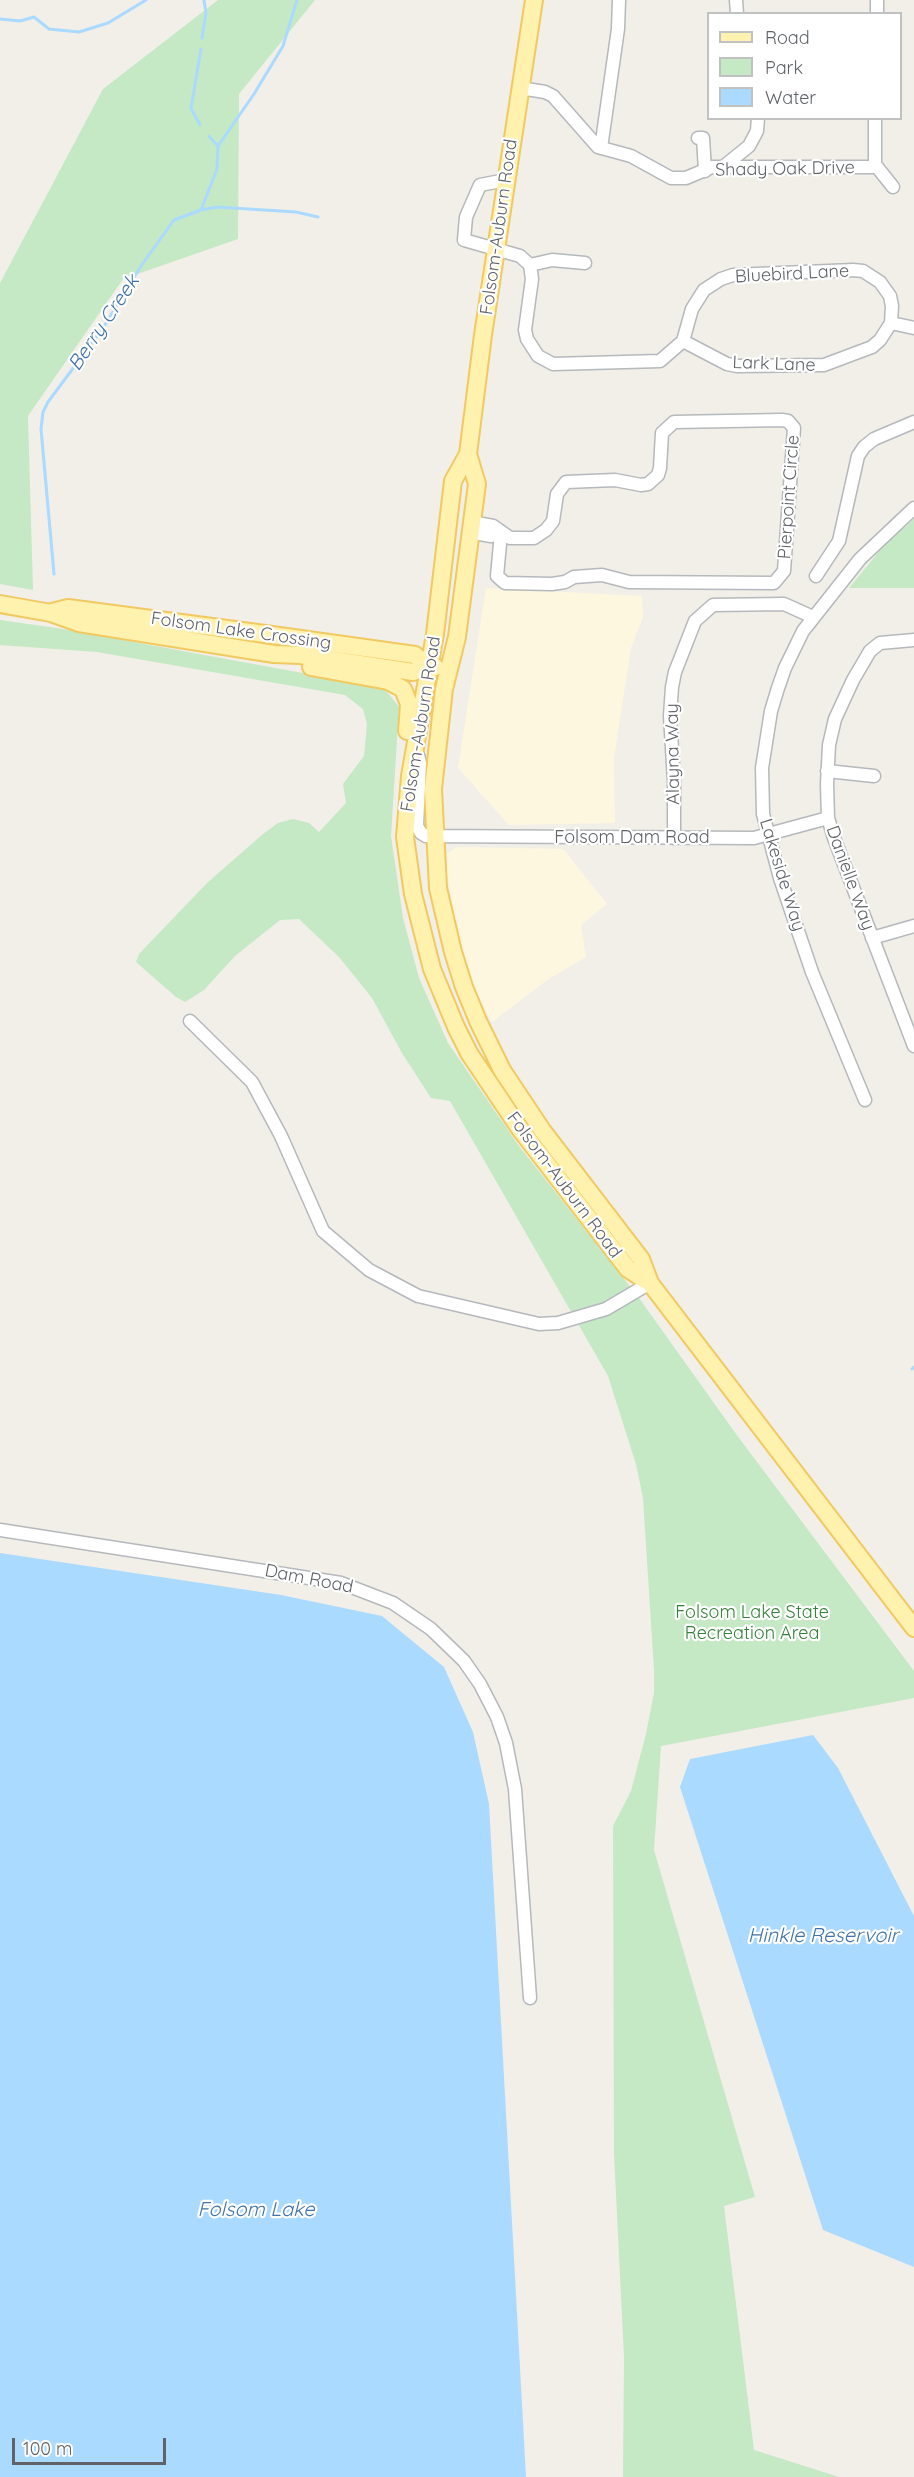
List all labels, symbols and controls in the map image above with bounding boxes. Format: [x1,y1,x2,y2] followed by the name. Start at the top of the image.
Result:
[707,12,902,120] legend
[765,26,810,49] text: Road
[765,56,803,79] text: Park
[765,86,816,109] text: Water
[476,138,522,316] street label: Folsom-Auburn Road
[715,157,855,181] street label: Shady Oak Drive
[734,260,850,288] street label: Bluebird Lane
[63,271,145,375] water label: Berry Creek
[732,352,816,376] street label: Lark Lane
[774,434,804,560] street label: Pierpoint Circle
[149,608,333,654] street label: Folsom Lake Crossing
[396,635,446,813] street label: Folsom-Auburn Road
[661,703,685,805] street label: Alayna Way
[755,816,809,934] street label: Lakeside Way
[821,823,879,933] street label: Danielle Way
[554,827,710,849] street label: Folsom Dam Road
[502,1108,626,1262] street label: Folsom-Auburn Road
[263,1560,355,1598] street label: Dam Road
[675,1602,829,1644] park label: Folsom Lake State Recreation Area
[748,1924,898,1948] water label: Hinkle Reservoir
[197,2198,315,2222] water label: Folsom Lake
[15,2426,170,2464] scale bar
[23,2437,72,2460] text: 100 m

